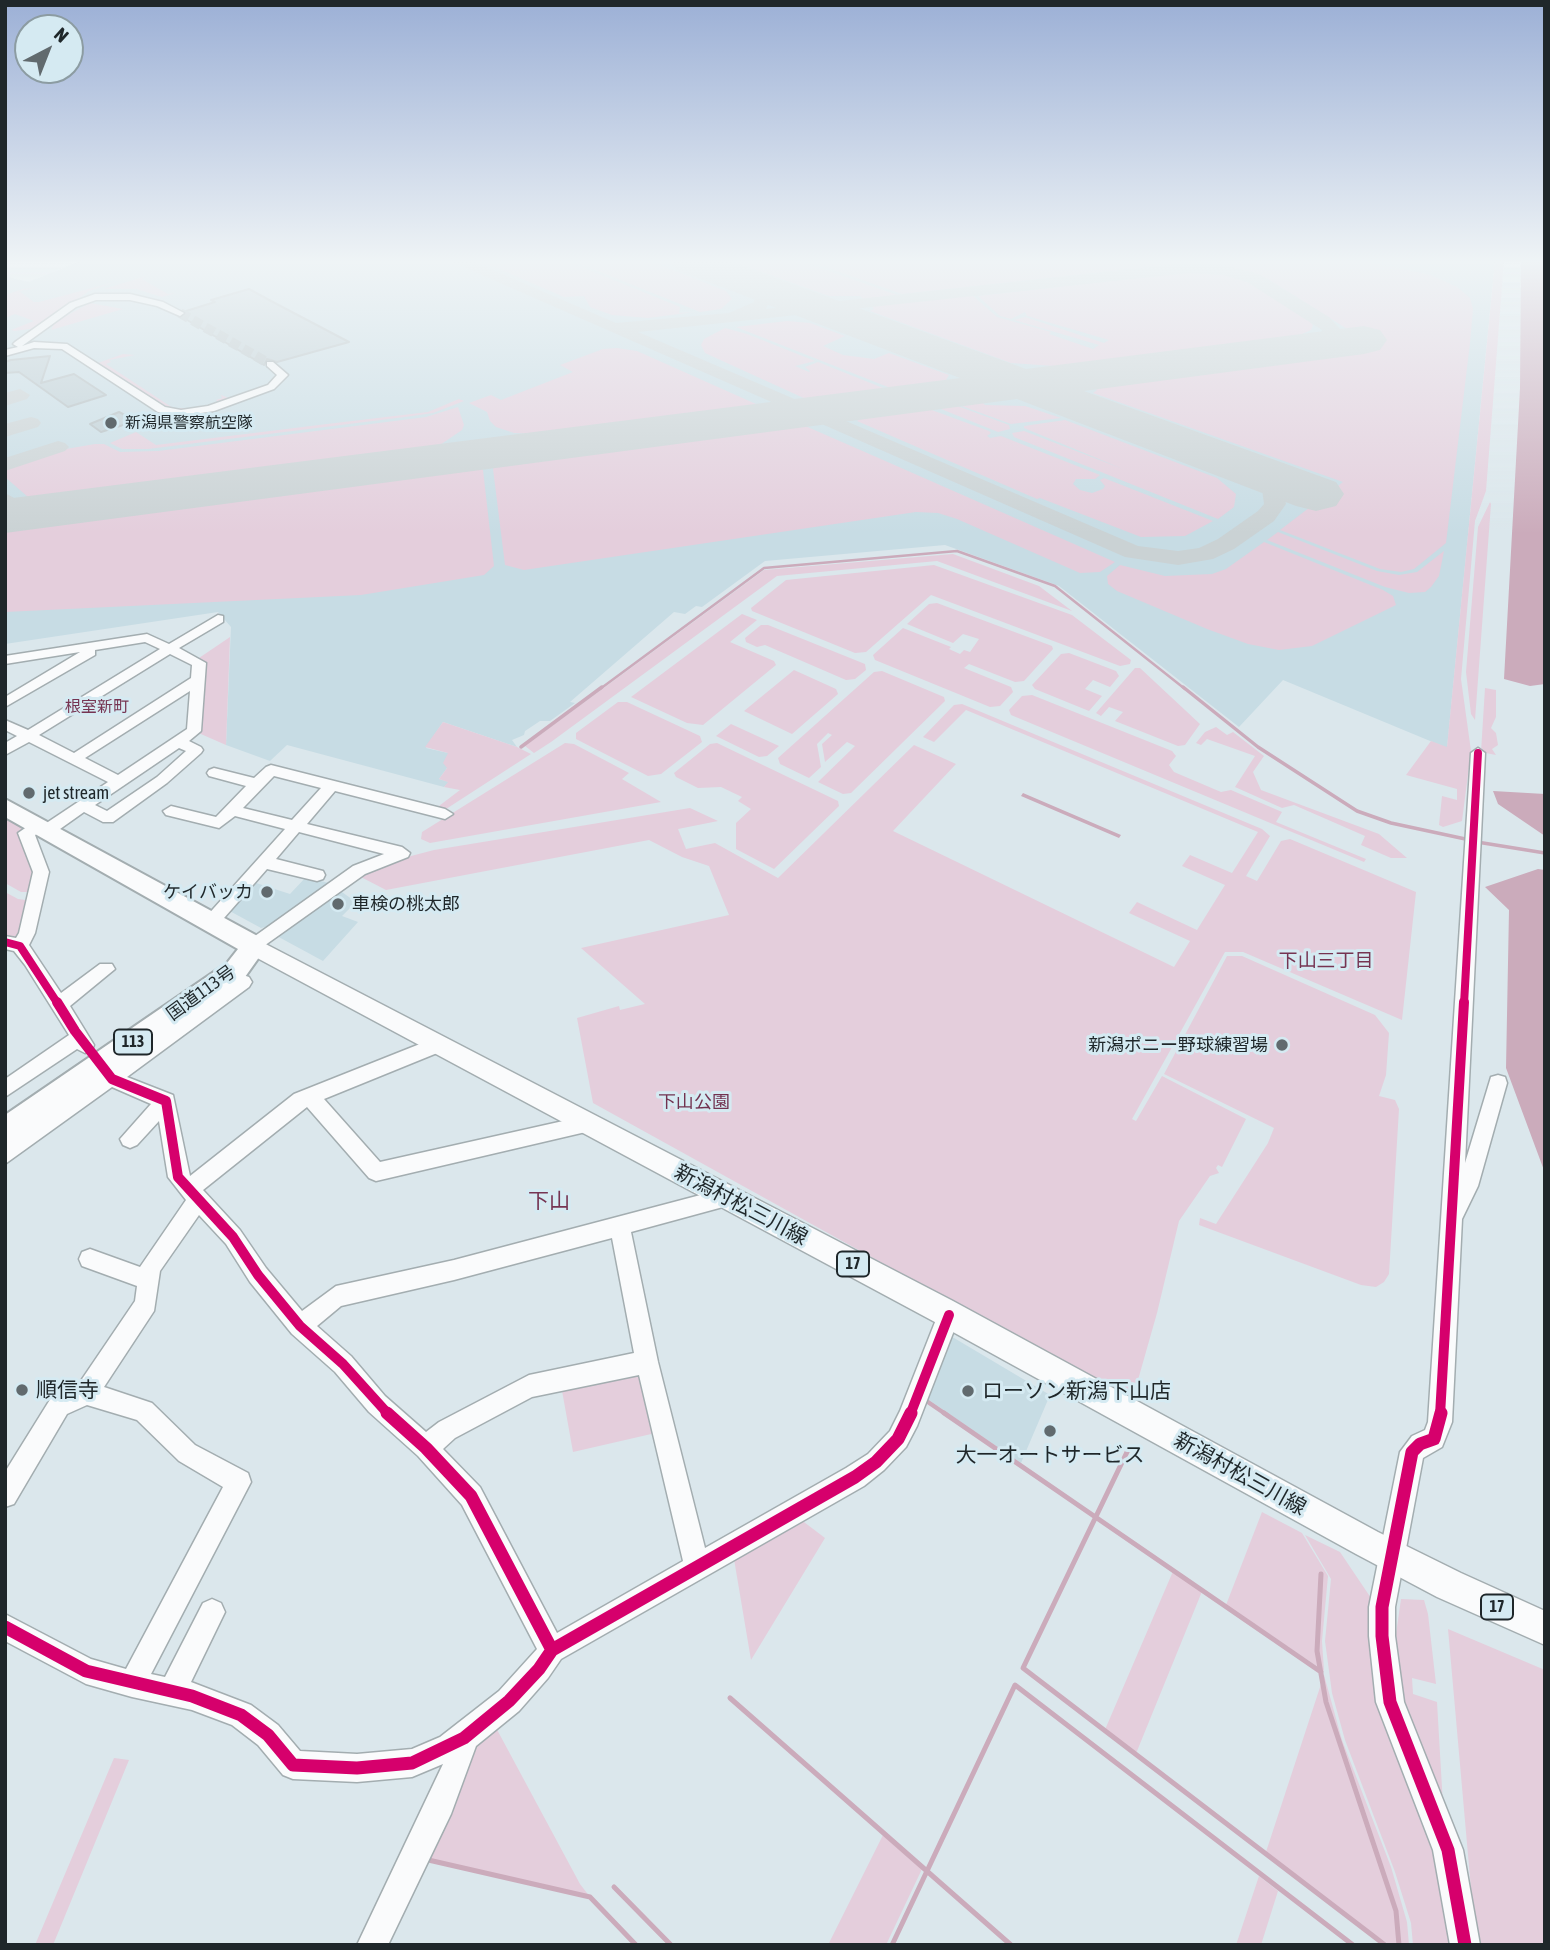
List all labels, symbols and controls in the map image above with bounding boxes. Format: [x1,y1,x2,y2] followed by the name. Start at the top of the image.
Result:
[14,14,84,84] north arrow
[50,23,73,47] text: N
[125,413,253,433] place label: 新潟県警察航空隊
[103,415,119,431] marker: 新潟県警察航空隊
[65,697,129,717] district label: 根室新町
[43,782,109,804] place label: jet stream
[21,785,37,801] marker: jet stream
[163,881,253,903] place label: ケイバッカ
[259,884,275,900] marker: ケイバッカ
[352,893,460,915] place label: 車検の桃太郎
[330,896,346,912] marker: 車検の桃太郎
[1279,950,1373,972] district label: 下山三丁目
[163,961,239,1025] street label: 国道113号
[114,1030,152,1054] road number: 113
[1088,1034,1268,1056] place label: 新潟ポニー野球練習場
[1274,1037,1290,1053] marker: 新潟ポニー野球練習場
[658,1091,730,1113] park label: 下山公園
[670,1159,812,1251] street label: 新潟村松三川線
[528,1188,570,1214] district label: 下山
[837,1252,869,1276] road number: 17
[36,1377,99,1403] place label: 順信寺
[982,1378,1171,1404] place label: ローソン新潟下山店
[14,1382,30,1398] marker: 順信寺
[960,1383,976,1399] marker: ローソン新潟下山店
[1042,1423,1058,1439] marker: 大一オートサービス
[1170,1427,1310,1521] street label: 新潟村松三川線
[956,1442,1144,1468] place label: 大一オートサービス
[1481,1595,1513,1620] road number: 17

